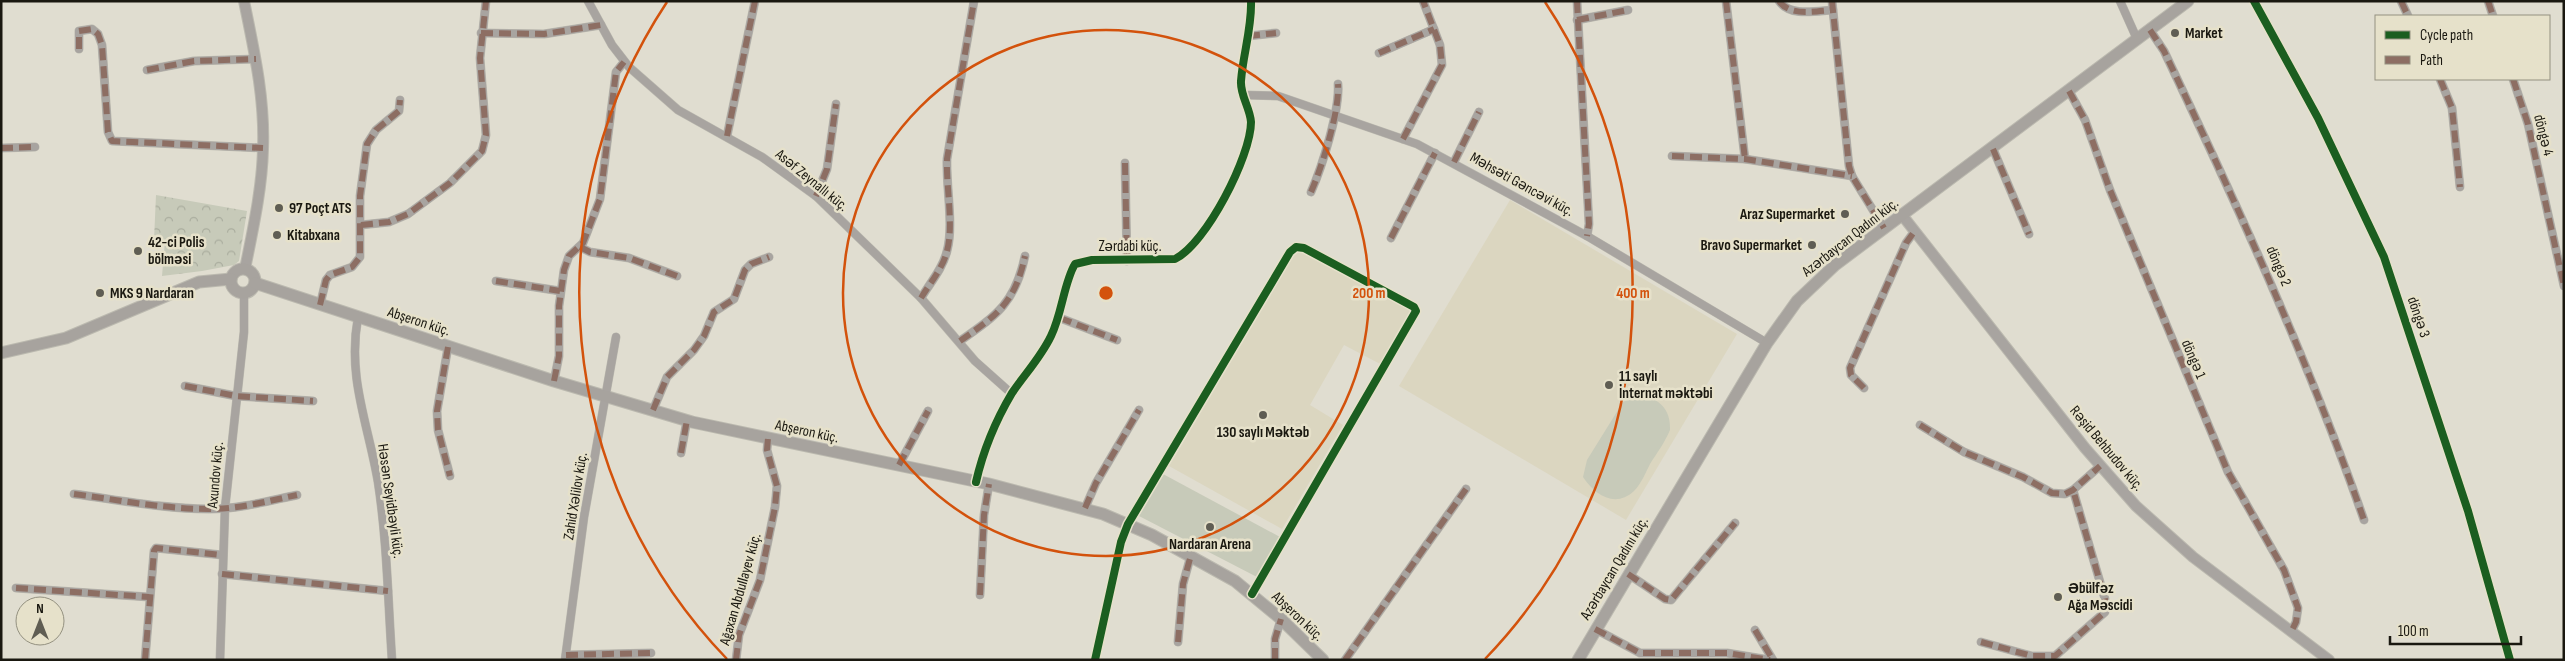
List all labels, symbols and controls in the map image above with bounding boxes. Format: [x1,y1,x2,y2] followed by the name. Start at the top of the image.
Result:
[2375,15,2550,80] legend
[2185,24,2223,43] place label: Market
[2420,26,2473,45] text: Cycle path
[2169,27,2181,39] marker: Market
[2420,51,2443,70] text: Path
[2529,112,2558,158] street label: döngə 4
[770,144,852,216] street label: Asəf Zeynallı küç.
[1466,148,1577,221] street label: Məhsəti Gəncəvi küç.
[1797,194,1903,282] street label: Azərbaycan Qadını küç.
[289,199,352,218] place label: 97 Poçt ATS
[273,202,285,214] marker: 97 Poçt ATS
[1739,205,1835,224] place label: Araz Supermarket
[1839,208,1851,220] marker: Araz Supermarket
[287,226,340,245] place label: Kitabxana
[271,229,283,241] marker: Kitabxana
[148,233,205,269] place label: 42-ci Polis bölməsi
[1700,236,1802,255] place label: Bravo Supermarket
[1098,237,1162,256] street label: Zərdabi küç.
[1806,239,1818,251] marker: Bravo Supermarket
[2262,243,2295,289] street label: döngə 2
[132,245,144,257] marker: 42-ci Polis bölməsi
[110,284,194,303] place label: MKS 9 Nardaran
[1097,284,1115,302] centre of rings
[1352,284,1386,303] text: 200 m
[1616,284,1650,303] text: 400 m
[94,287,106,299] marker: MKS 9 Nardaran
[2403,294,2434,340] street label: döngə 3
[384,302,453,341] street label: Abşeron küç.
[2177,337,2211,382] street label: döngə 1
[1619,367,1713,403] place label: 11 saylı İnternat məktəbi
[1603,379,1615,391] marker: 11 saylı İnternat məktəbi
[2065,402,2148,495] street label: Rəşid Behbudov küç.
[1257,409,1269,421] marker: 130 saylı Məktəb
[772,415,841,448] street label: Abşeron küç.
[1217,423,1309,442] place label: 130 saylı Məktəb
[203,441,228,510] street label: Axundov küç.
[373,443,408,560] street label: Həsən Seyidbəyli küç.
[559,451,592,541] street label: Zahid Xəlilov küç.
[1576,513,1653,624] street label: Azərbaycan Qadını küç.
[1204,521,1216,533] marker: Nardaran Arena
[715,531,766,648] street label: Ağaxan Abdullayev küç.
[1169,535,1251,554] place label: Nardaran Arena
[2067,579,2132,615] place label: Əbülfəz Ağa Məscidi
[1267,587,1328,645] street label: Abşeron küç.
[2052,591,2064,603] marker: Əbülfəz Ağa Məscidi
[15,596,65,646] north arrow
[36,600,44,617] text: N
[2390,614,2521,646] scale bar
[2398,622,2429,641] text: 100 m

